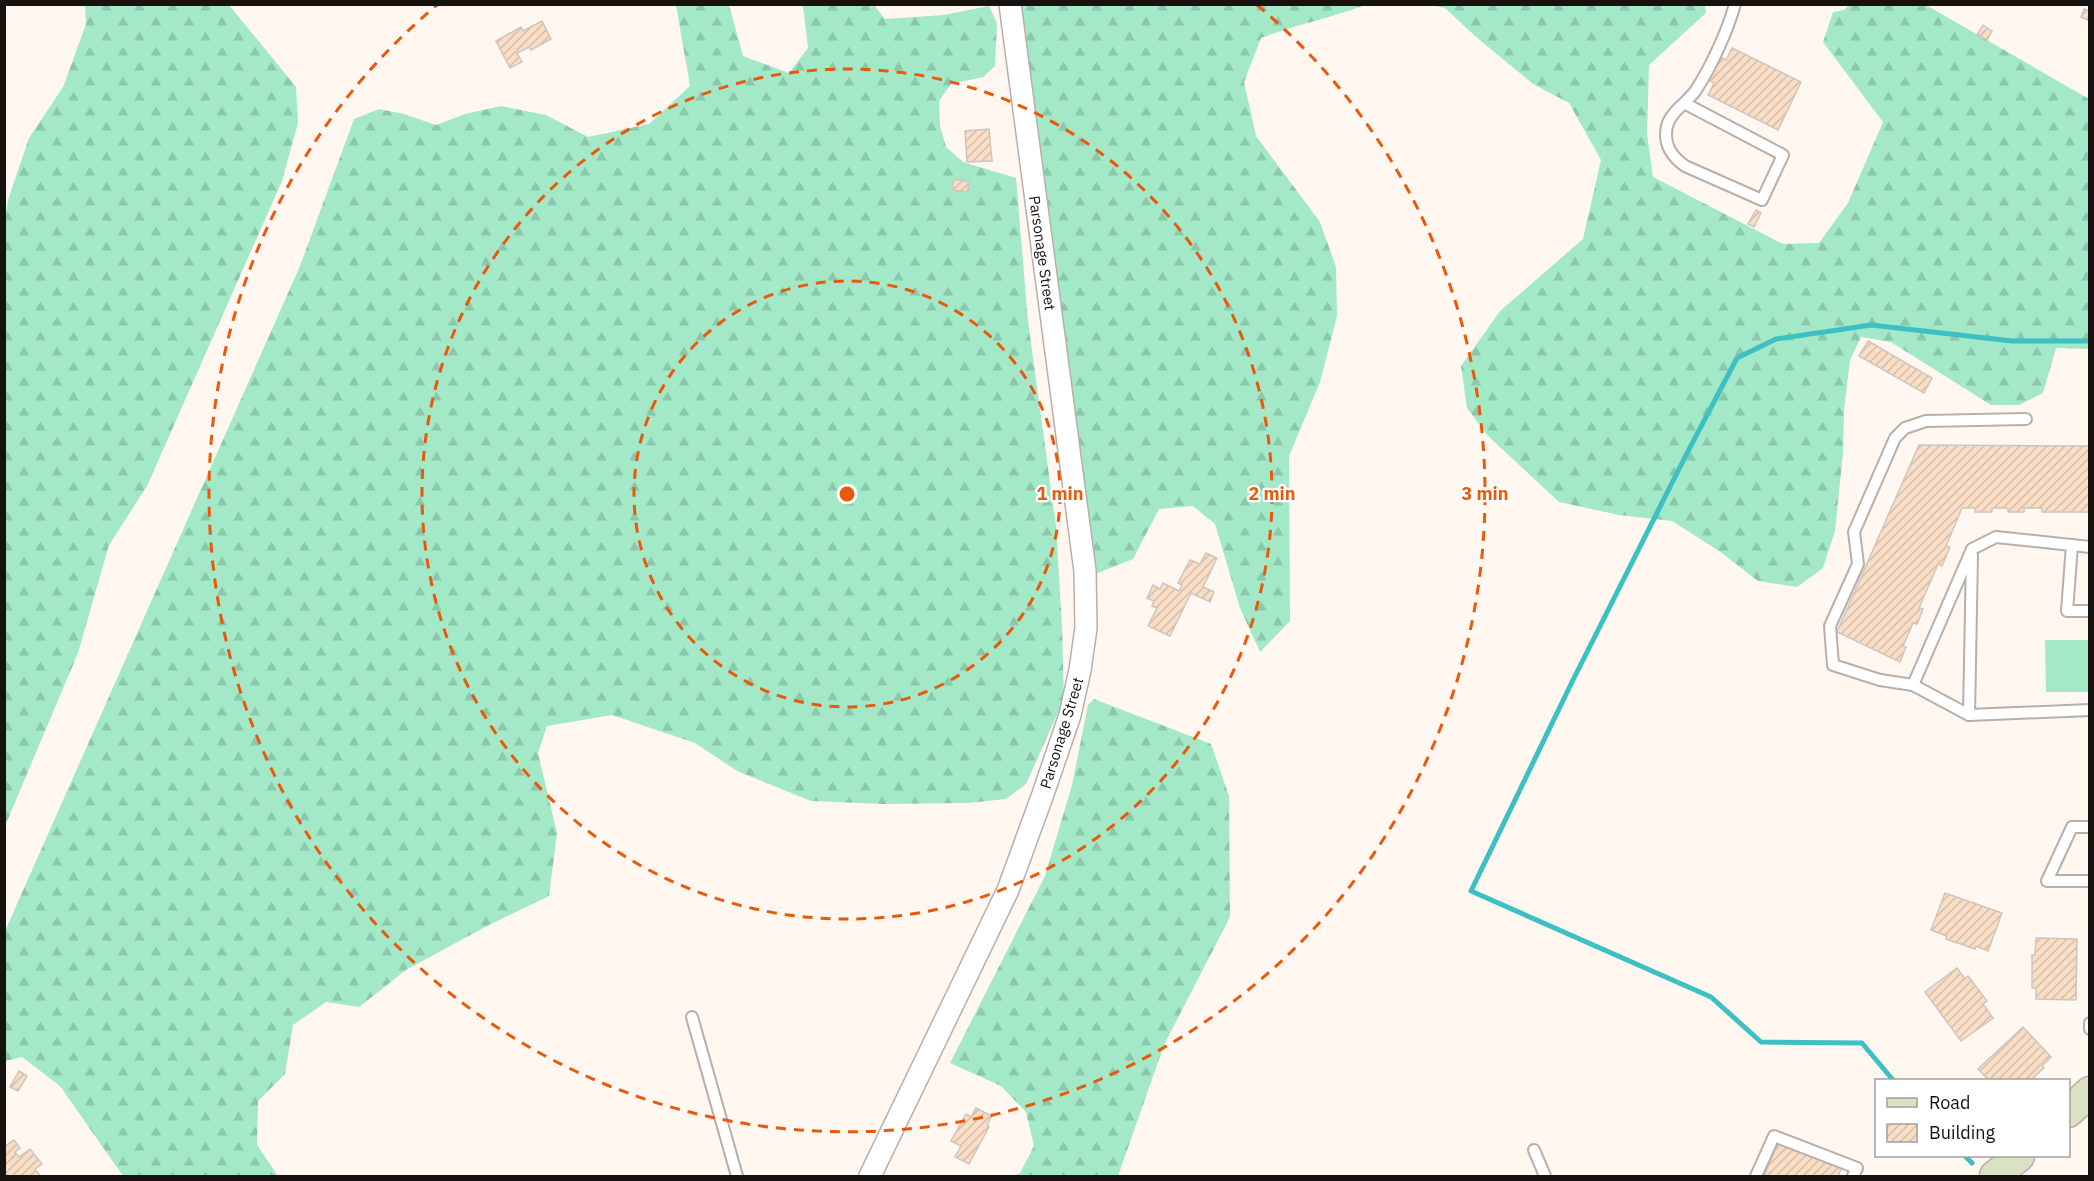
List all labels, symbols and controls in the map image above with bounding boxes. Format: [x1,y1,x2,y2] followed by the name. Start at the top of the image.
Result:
[1025,194,1060,311] street label: Parsonage Street
[1036,482,1084,505] text: 1 min
[1248,482,1296,505] text: 2 min
[1461,482,1509,505] text: 3 min
[837,484,857,504] centre of rings
[1036,675,1087,791] street label: Parsonage Street
[1875,1079,2070,1157] legend
[1929,1091,1970,1114] text: Road
[1929,1121,1996,1144] text: Building

